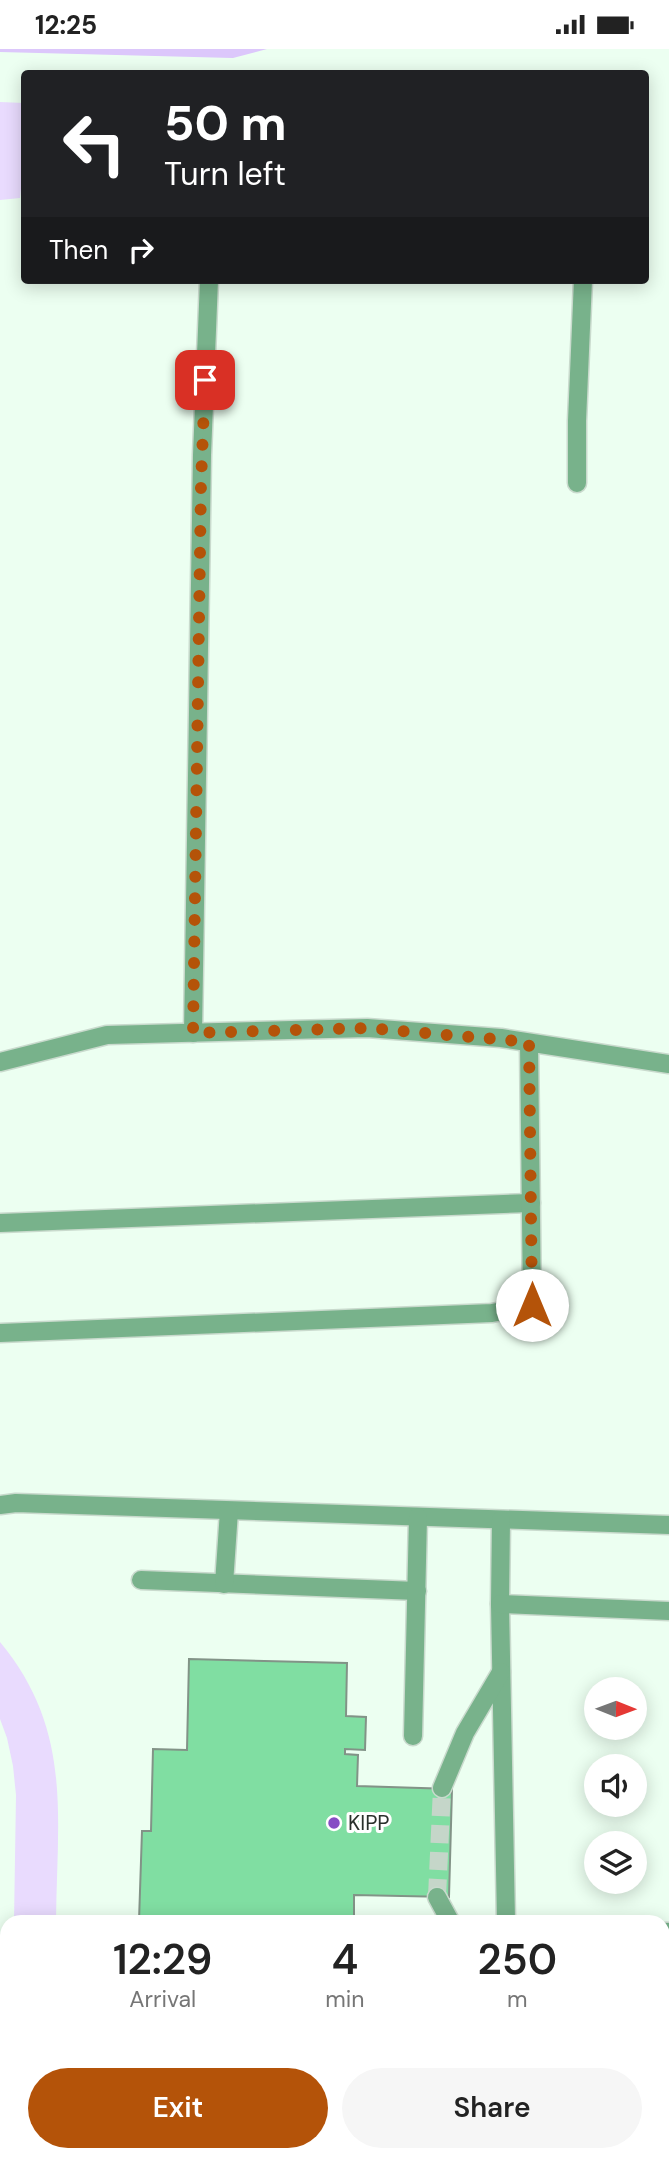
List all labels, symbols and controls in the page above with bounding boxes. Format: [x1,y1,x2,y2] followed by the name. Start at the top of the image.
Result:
[35,8,97,42] text: 12:25
[164,91,287,155] text: 50 m
[49,98,140,189] icon: left
[164,153,286,195] text: Turn left
[122,231,160,269] icon: right
[49,233,108,267] text: Then
[175,350,235,410] pin
[186,361,224,399] icon: arrive
[495,1268,569,1342] position arrow
[584,1677,648,1739] north arrow
[584,1677,647,1894] map controls
[584,1754,647,1817] button: sound
[348,1809,390,1837] place label: KIPP
[326,1815,342,1831] marker: KIPP
[584,1831,647,1894] button: layers
[113,1932,212,1987] text: 12:29
[332,1932,358,1987] text: 4
[478,1932,557,1987] text: 250
[129,1984,196,2014] text: Arrival
[325,1984,365,2014] text: min
[507,1984,528,2014] text: m
[28,2068,328,2148] button: Exit
[342,2068,642,2148] button: Share

